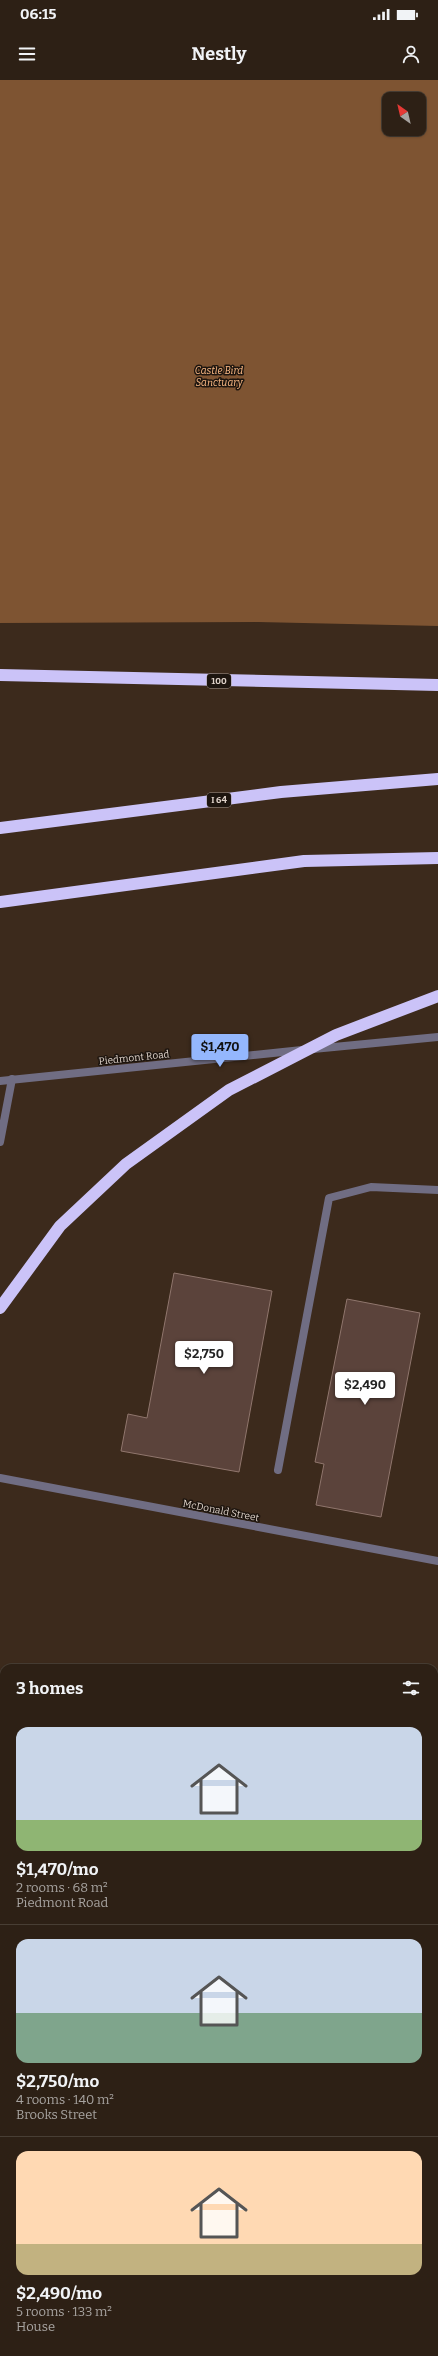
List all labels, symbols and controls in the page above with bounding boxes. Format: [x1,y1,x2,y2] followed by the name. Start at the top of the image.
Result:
[20,5,57,23] text: 06:15
[16,43,38,65] icon: menu
[192,43,246,65] text: Nestly
[400,43,422,65] icon: person
[382,92,426,136] north arrow
[382,92,426,136] map controls
[195,365,243,389] park label: Castle Bird Sanctuary
[207,674,231,688] road number: 100
[207,793,231,807] road number: I 64
[187,1034,253,1068] pin: $1,470
[200,1039,240,1054] text: $1,470
[98,1048,170,1068] street label: Piedmont Road
[171,1341,237,1375] pin: $2,750
[184,1346,224,1361] text: $2,750
[332,1372,398,1406] pin: $2,490
[344,1377,386,1392] text: $2,490
[182,1498,260,1524] street label: McDonald Street
[400,1677,422,1699] icon: filters
[16,1678,83,1699] text: 3 homes
[183,1753,255,1825] icon: home
[16,1859,98,1880] text: $1,470/mo
[16,1880,108,1895] text: 2 rooms · 68 m²
[16,1895,108,1910] text: Piedmont Road
[183,1965,255,2037] icon: home
[16,2071,99,2092] text: $2,750/mo
[16,2092,114,2107] text: 4 rooms · 140 m²
[16,2107,97,2122] text: Brooks Street
[183,2177,255,2249] icon: home
[16,2283,102,2304] text: $2,490/mo
[16,2304,112,2319] text: 5 rooms · 133 m²
[16,2319,55,2334] text: House

